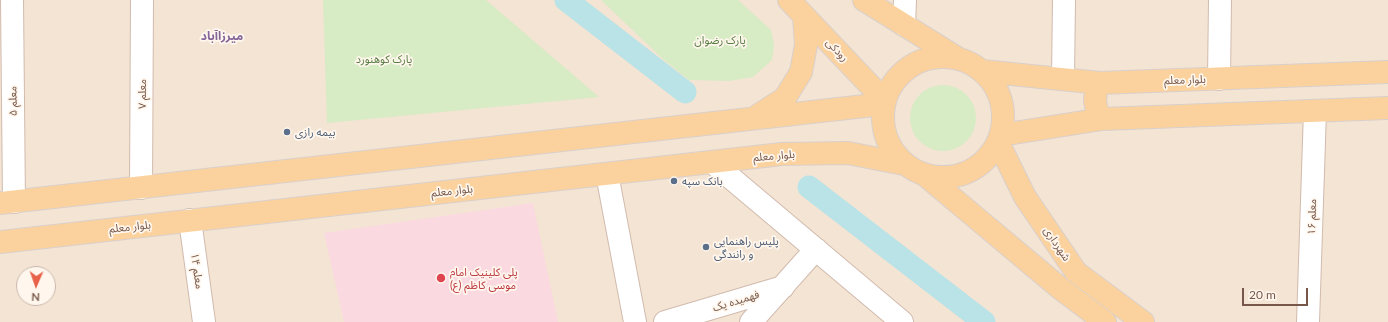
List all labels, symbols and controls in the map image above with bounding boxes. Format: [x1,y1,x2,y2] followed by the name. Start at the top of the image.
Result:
[201,29,243,43] district label: میرزاآباد
[694,33,746,47] park label: پارک رضوان
[823,36,851,64] street label: رودکی
[356,52,412,66] park label: پارک کوهنورد
[1164,73,1206,87] street label: بلوار معلم
[135,79,149,109] street label: معلم ۷
[6,86,20,116] street label: معلم ۵
[295,125,335,139] place label: بیمه رازی
[282,127,292,137] marker: بیمه رازی
[753,148,795,164] street label: بلوار معلم
[682,174,723,188] place label: بانک سپه
[669,176,679,186] marker: بانک سپه
[430,182,474,200] street label: بلوار معلم
[1305,199,1319,235] street label: معلم ۱۶
[108,218,152,236] street label: بلوار معلم
[1041,224,1073,264] street label: شهرداری
[714,234,779,260] place label: پلیس راهنمایی و رانندگی
[701,242,711,252] marker: پلیس راهنمایی و رانندگی
[188,252,206,290] street label: معلم ۱۴
[450,265,518,291] place label: پلی کلینیک امام موسی کاظم (ع)
[16,266,56,306] north arrow
[435,272,447,284] marker: پلی کلینیک امام موسی کاظم (ع)
[1244,280,1310,306] scale bar
[1249,287,1276,302] text: 20 m
[711,288,761,314] street label: فهمیده یک
[31,291,40,304] text: N

